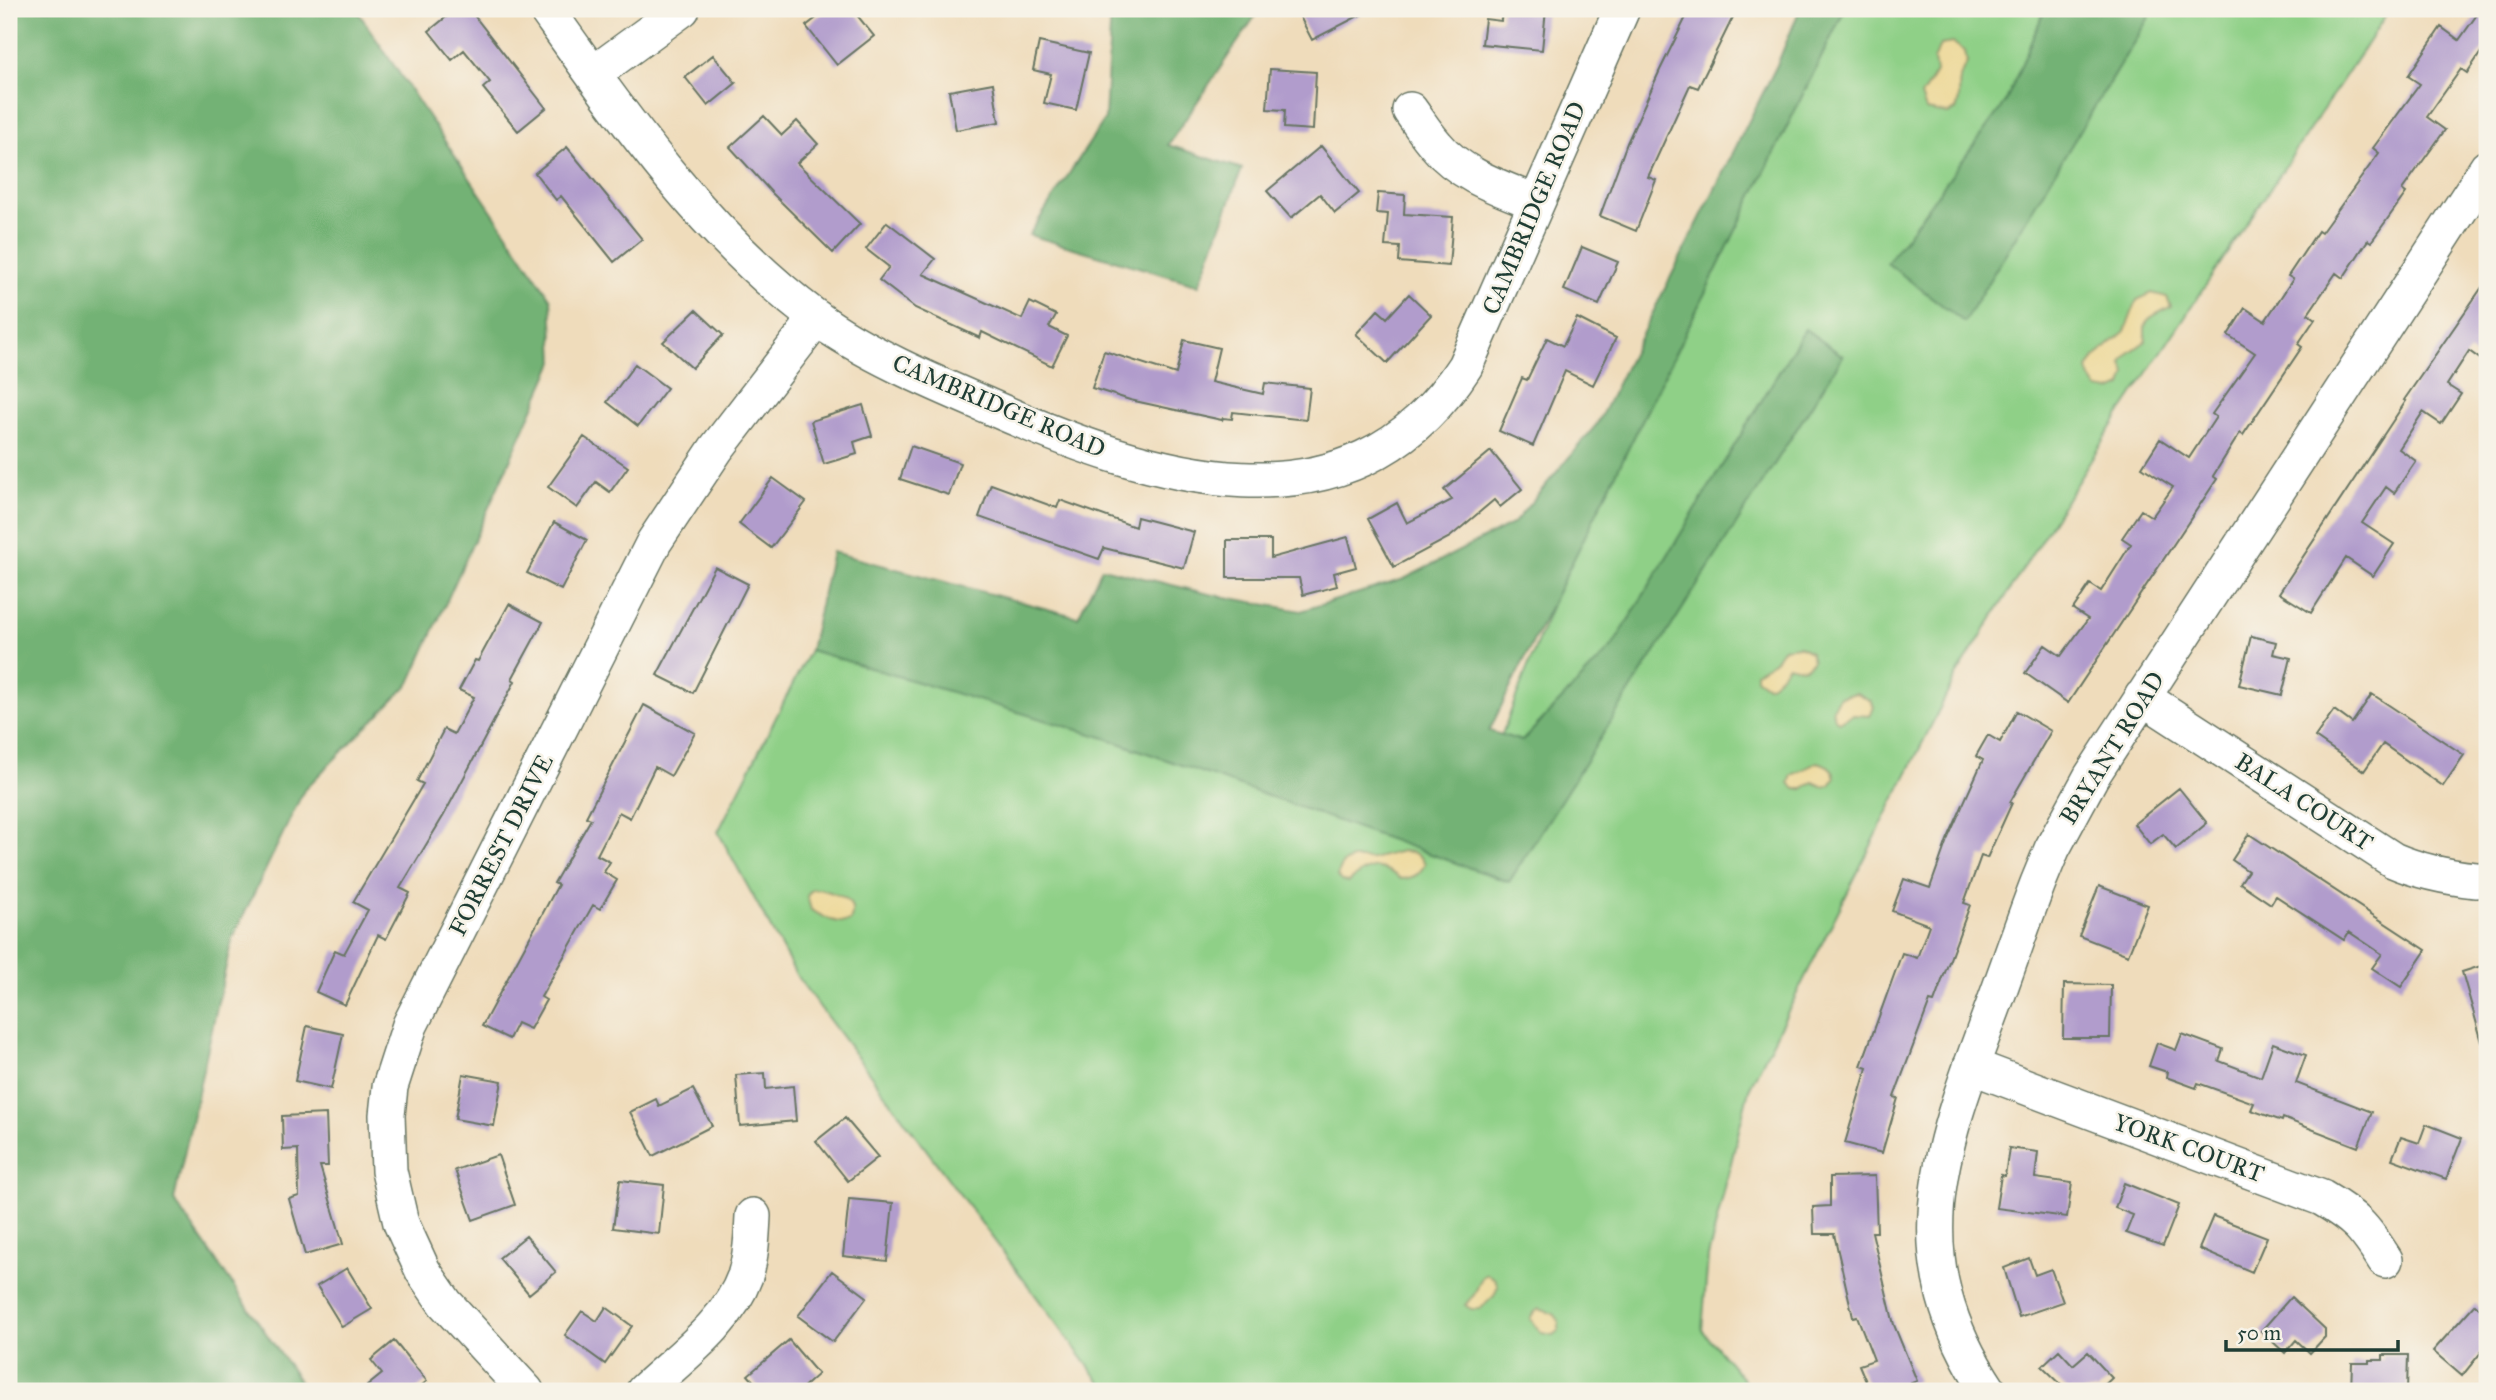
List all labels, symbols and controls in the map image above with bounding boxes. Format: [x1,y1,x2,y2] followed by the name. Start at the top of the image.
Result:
[1476,97,1592,319] street label: CAMBRIDGE ROAD
[888,348,1110,464] street label: CAMBRIDGE ROAD
[2053,666,2171,830] street label: BRYANT ROAD
[2230,746,2378,858] street label: BALA COURT
[442,749,560,941] street label: FORREST DRIVE
[2110,1107,2268,1189] street label: YORK COURT
[2226,1309,2398,1353] scale bar
[2237,1320,2282,1346] text: 50 m

